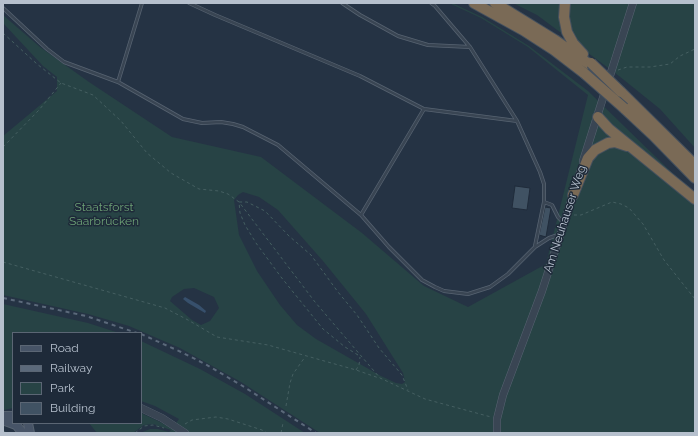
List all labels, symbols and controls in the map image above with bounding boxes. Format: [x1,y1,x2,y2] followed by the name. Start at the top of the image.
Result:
[541,163,589,275] street label: Am Neuhauser Weg
[69,200,139,228] park label: Staatsforst Saarbrücken
[12,332,142,424] legend
[50,341,79,355] text: Road
[50,361,92,375] text: Railway
[50,381,75,395] text: Park
[50,401,96,415] text: Building

